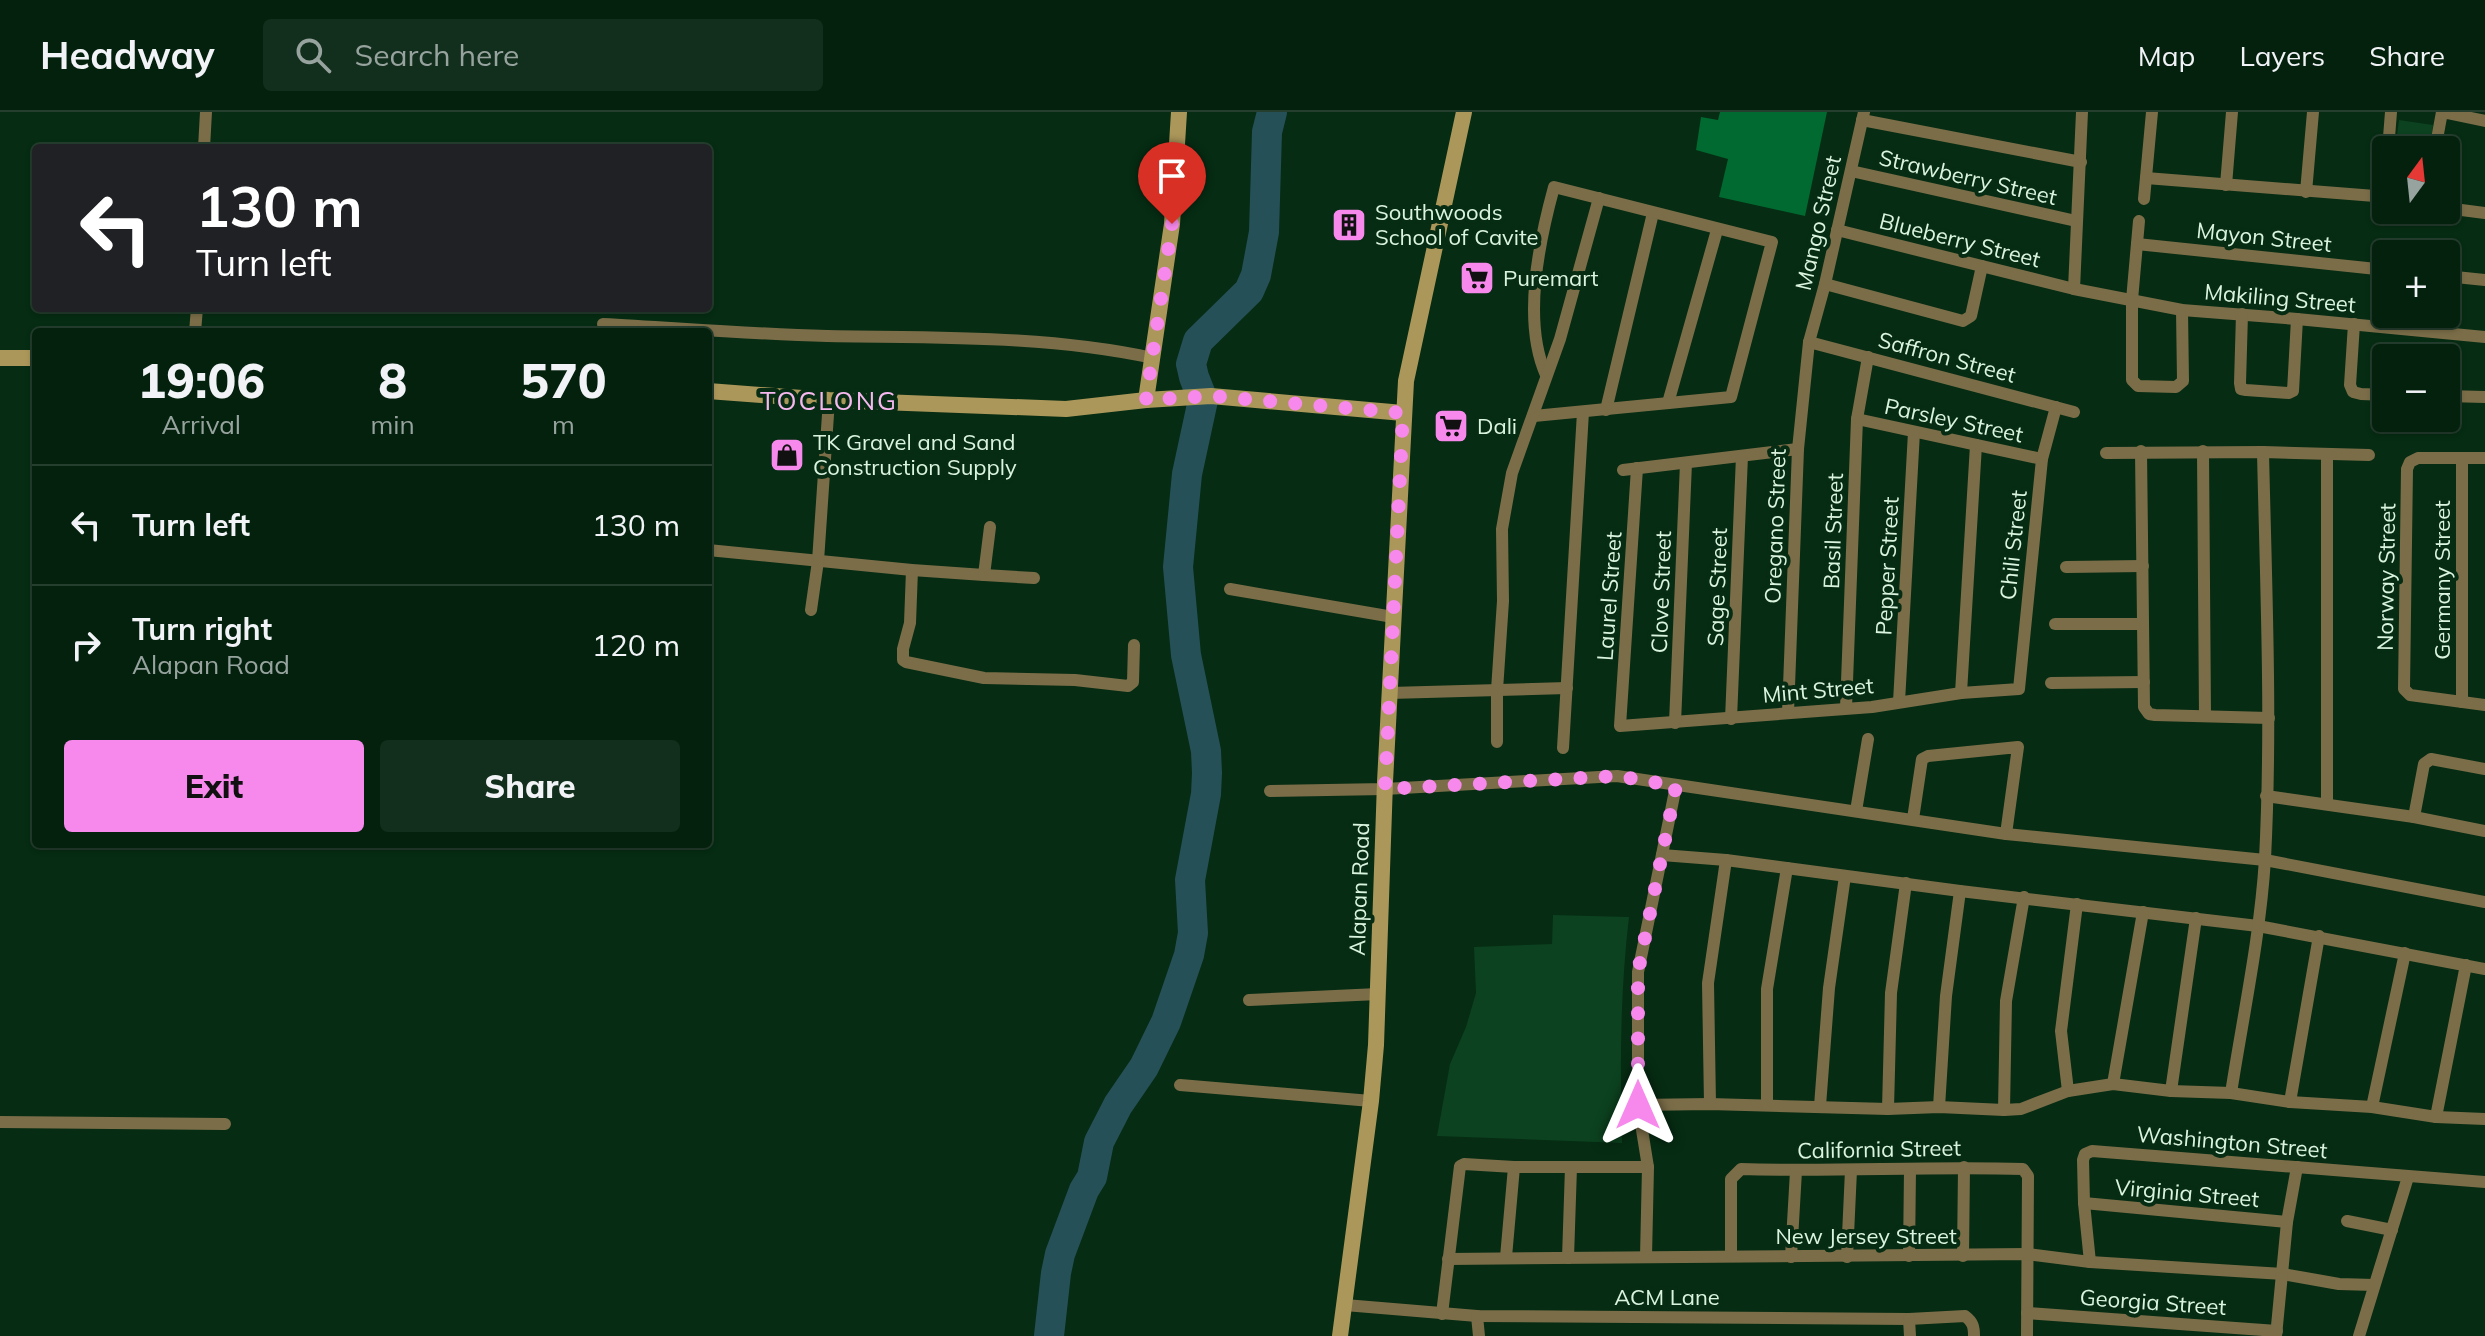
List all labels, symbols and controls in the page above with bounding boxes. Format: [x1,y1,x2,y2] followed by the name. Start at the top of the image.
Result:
[263,19,823,91] search box
[40,31,215,79] text: Headway
[291,33,335,77] icon: search
[355,36,519,74] text: Search here
[2138,38,2195,73] text: Map
[2239,38,2325,73] text: Layers
[2369,38,2445,73] text: Share
[2372,136,2460,224] north arrow
[2372,136,2460,432] map controls
[1138,142,1206,224] pin
[1876,143,2060,211] street label: Strawberry Street
[1789,153,1847,293] street label: Mango Street
[1150,154,1194,198] icon: arrive
[196,171,363,241] text: 130 m
[64,176,168,280] icon: left
[1375,198,1538,251] place label: Southwoods School of Cavite
[1330,206,1368,244] building icon: Southwoods School of Cavite
[1877,206,2044,274] street label: Blueberry Street
[2195,216,2333,258] street label: Mayon Street
[196,240,332,285] text: Turn left
[2372,240,2460,328] button: +
[1458,259,1496,297] supermarket icon: Puremart
[1503,264,1599,292] place label: Puremart
[2203,277,2357,319] street label: Makiling Street
[1875,325,2019,389] street label: Saffron Street
[2372,344,2460,432] button: −
[137,350,265,410] text: 19:06
[378,350,407,410] text: 8
[520,350,607,410] text: 570
[760,384,898,417] district label: TOCLONG
[1882,392,2026,448] street label: Parsley Street
[1432,407,1470,445] supermarket icon: Dali
[161,408,241,441] text: Arrival
[371,408,415,441] text: min
[552,408,575,441] text: m
[1477,412,1517,440] place label: Dali
[813,428,1017,481] place label: TK Gravel and Sand Construction Supply
[768,436,806,474] shop icon: TK Gravel and Sand Construction Supply
[1758,448,1792,604] street label: Oregano Street
[1817,472,1849,590] street label: Basil Street
[1993,488,2033,601] street label: Chili Street
[1869,496,1905,636] street label: Pepper Street
[2428,500,2456,660] street label: Germany Street
[64,503,108,547] icon: left
[2371,503,2401,651] street label: Norway Street
[132,506,250,544] text: Turn left
[592,506,680,544] text: 130 m
[1701,527,1733,647] street label: Sage Street
[1591,530,1628,662] street label: Laurel Street
[1645,530,1677,654] street label: Clove Street
[132,610,272,648] text: Turn right
[64,623,108,667] icon: right
[592,626,680,664] text: 120 m
[132,648,290,681] text: Alapan Road
[1761,671,1875,709] street label: Mint Street
[64,740,364,832] button: Exit
[380,740,680,832] button: Share
[1343,822,1375,956] street label: Alapan Road
[1596,1063,1680,1147] position arrow
[2136,1120,2329,1164] street label: Washington Street
[1797,1134,1961,1164] street label: California Street
[2114,1173,2261,1213] street label: Virginia Street
[1775,1222,1957,1250] street label: New Jersey Street
[1614,1283,1720,1311] street label: ACM Lane
[2079,1283,2227,1321] street label: Georgia Street

